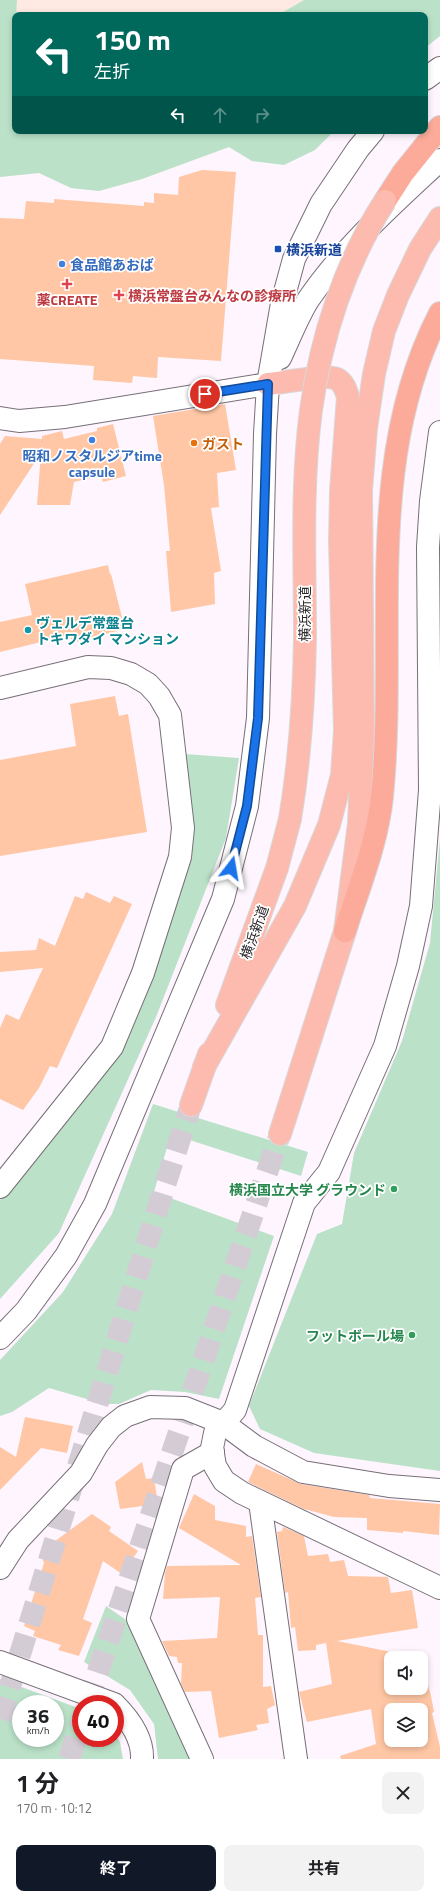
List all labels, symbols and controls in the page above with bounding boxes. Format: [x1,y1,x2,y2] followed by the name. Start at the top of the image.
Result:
[94,18,171,61] text: 150 m
[28,28,80,80] icon: left
[94,58,130,85] text: 左折
[167,104,189,126] icon: left
[209,104,231,126] icon: ahead
[251,104,273,126] icon: right
[286,239,342,260] place label: 横浜新道
[273,244,283,254] marker: 横浜新道
[70,254,154,275] place label: 食品館あおば
[57,259,67,269] marker: 食品館あおば
[62,279,72,289] marker: 薬CREATE
[128,285,296,306] place label: 横浜常盤台みんなの診療所
[36,289,98,310] place label: 薬CREATE
[113,289,125,301] marker: 横浜常盤台みんなの診療所
[188,377,222,411] pin
[194,383,216,405] icon: arrive
[202,433,244,454] place label: ガスト
[87,435,97,445] marker: 昭和ノスタルジアtime capsule
[189,438,199,448] marker: ガスト
[22,445,162,482] place label: 昭和ノスタルジアtime capsule
[294,586,315,642] street label: 横浜新道
[36,612,179,649] place label: ヴェルデ常盤台 トキワダイ マンション
[23,625,33,635] marker: ヴェルデ常盤台 トキワダイ マンション
[210,847,252,889] position arrow
[235,902,273,962] street label: 横浜新道
[229,1179,386,1200] place label: 横浜国立大学 グラウンド
[389,1184,399,1194] marker: 横浜国立大学 グラウンド
[306,1325,404,1346] place label: フットボール場
[407,1330,417,1340] marker: フットボール場
[384,1651,428,1747] map controls
[384,1651,428,1695] button: sound
[72,1695,124,1747] speed limit sign: 40
[27,1700,49,1731] text: 36
[384,1703,428,1747] button: layers
[27,1723,49,1738] text: km/h
[16,1765,59,1801] text: 1 分
[382,1772,424,1814] button: close
[16,1798,92,1818] text: 170 m · 10:12
[16,1845,216,1891] button: 終了
[224,1845,424,1891] button: 共有

